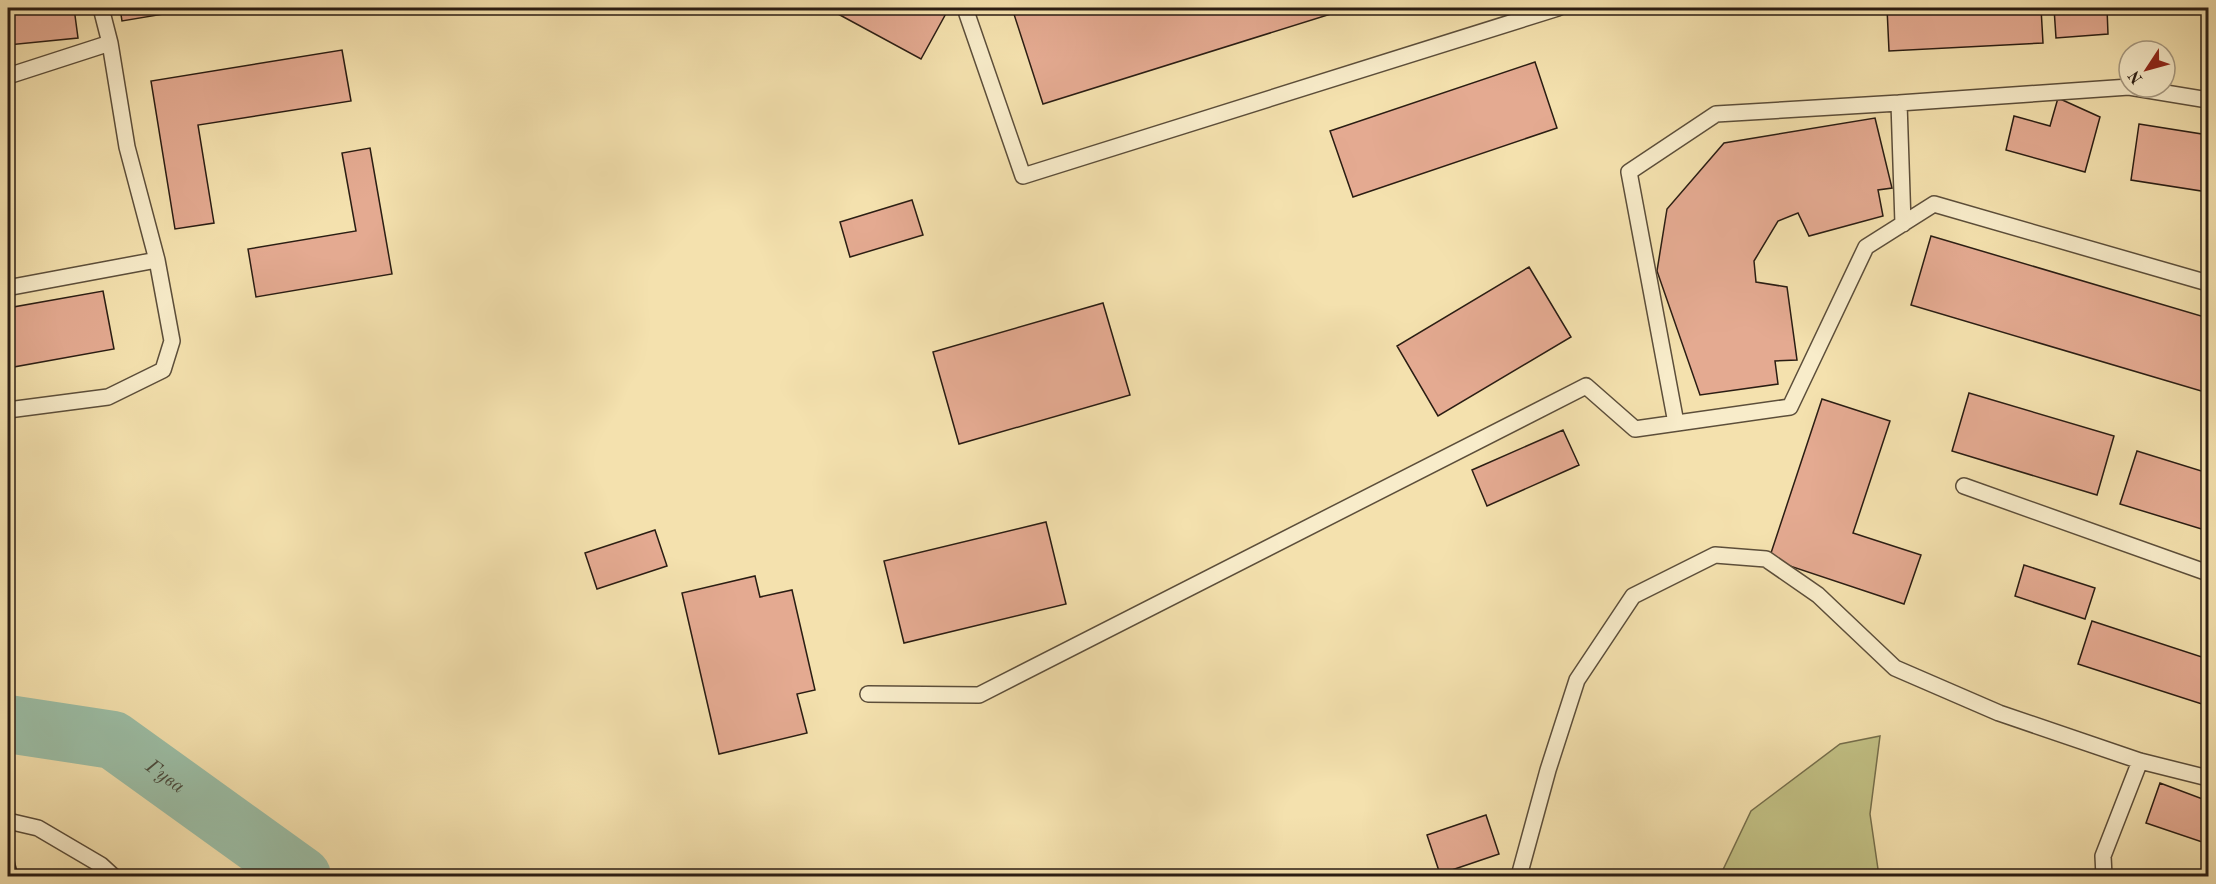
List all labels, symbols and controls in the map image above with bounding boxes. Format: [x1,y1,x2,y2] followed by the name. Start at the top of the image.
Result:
[2117,39,2177,99] north arrow
[2126,66,2147,86] text: N
[141,756,188,798] water label: Гува

